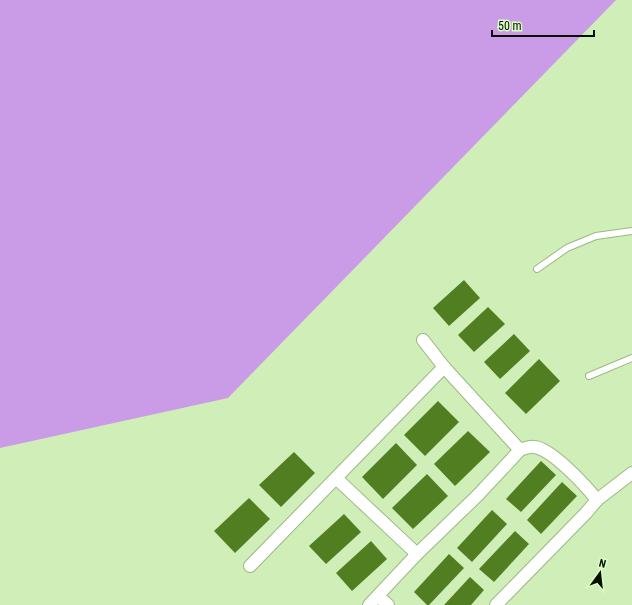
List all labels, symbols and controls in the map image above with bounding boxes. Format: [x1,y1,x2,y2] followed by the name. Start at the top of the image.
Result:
[492,12,594,38] scale bar
[498,19,522,33] text: 50 m
[580,553,620,593] north arrow
[598,557,608,571] text: N

